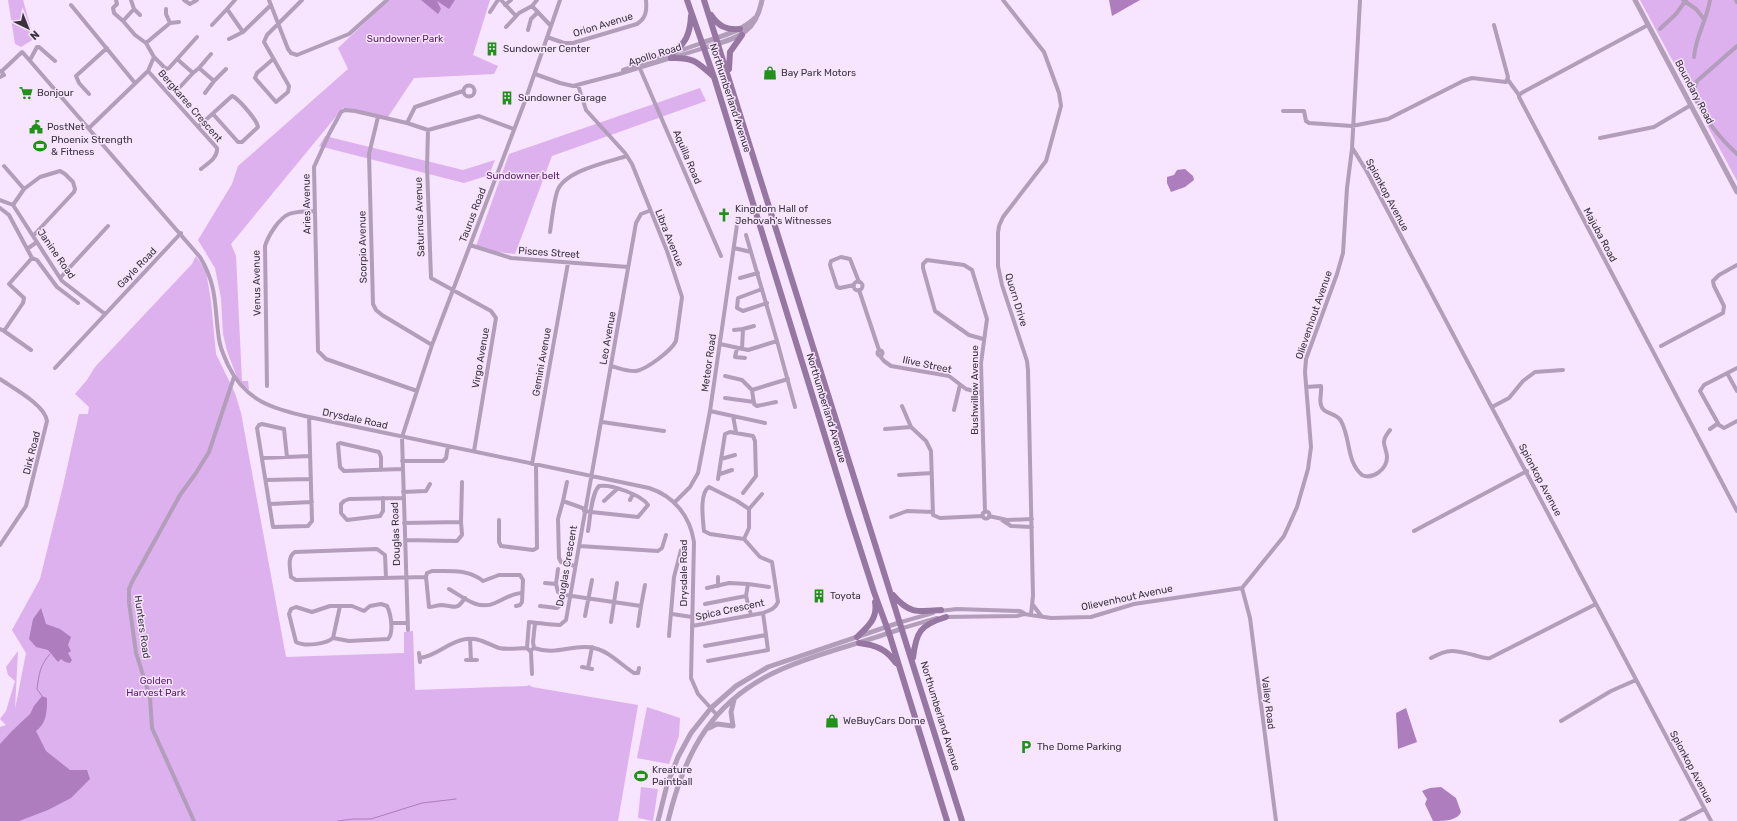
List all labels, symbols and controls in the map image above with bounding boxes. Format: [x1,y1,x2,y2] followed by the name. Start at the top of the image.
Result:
[8,8,48,48] north arrow
[572,10,635,40] street label: Orion Avenue
[27,27,42,42] text: N
[367,33,444,45] park label: Sundowner Park
[484,41,500,57] building icon: Sundowner Center
[627,41,683,69] street label: Apollo Road
[707,42,753,154] street label: Northumberland Avenue
[503,43,590,55] place label: Sundowner Center
[1672,58,1716,126] street label: Boundary Road
[762,65,778,81] shop icon: Bay Park Motors
[155,67,225,145] street label: Bergkaree Crescent
[781,67,856,79] place label: Bay Park Motors
[18,85,34,101] supermarket icon: Bonjour
[37,87,74,99] place label: Bonjour
[499,90,515,106] building icon: Sundowner Garage
[518,92,607,104] place label: Sundowner Garage
[28,119,44,135] public building icon: PostNet
[47,121,85,133] place label: PostNet
[670,128,704,186] street label: Aquilla Road
[51,134,133,158] place label: Phoenix Strength & Fitness
[32,138,48,154] sports icon: Phoenix Strength & Fitness
[1363,157,1411,234] street label: Spionkop Avenue
[486,170,560,182] park label: Sundowner belt
[300,173,314,235] street label: Aries Avenue
[413,177,427,257] street label: Saturnus Avenue
[457,186,489,244] street label: Taurus Road
[735,203,832,227] place label: Kingdom Hall of Jehovah's Witnesses
[1581,206,1619,264] street label: Majuba Road
[716,207,732,223] church icon: Kingdom Hall of Jehovah's Witnesses
[652,208,686,269] street label: Libra Avenue
[356,210,370,283] street label: Scorpio Avenue
[34,227,78,281] street label: Janine Road
[115,245,159,291] street label: Gayle Road
[518,245,580,261] street label: Pisces Street
[250,249,264,316] street label: Venus Avenue
[1293,269,1335,361] street label: Olievenhout Avenue
[1002,272,1030,328] street label: Quorn Drive
[597,310,619,366] street label: Leo Avenue
[470,326,492,389] street label: Virgo Avenue
[530,326,554,397] street label: Gemini Avenue
[699,333,719,393] street label: Meteor Road
[969,345,981,435] street label: Bushwillow Avenue
[804,352,849,465] street label: Northumberland Avenue
[901,354,953,376] street label: Ilive Street
[321,406,389,432] street label: Drysdale Road
[21,430,43,476] street label: Dirk Road
[1516,442,1564,519] street label: Spionkop Avenue
[389,502,403,566] street label: Douglas Road
[554,524,580,608] street label: Douglas Crescent
[678,540,690,606] street label: Drysdale Road
[1080,582,1174,614] street label: Olievenhout Avenue
[811,588,827,604] building icon: Toyota
[830,590,861,602] place label: Toyota
[132,595,152,659] street label: Hunters Road
[694,597,766,623] street label: Spica Crescent
[918,660,963,773] street label: Northumberland Avenue
[126,675,187,699] park label: Golden Harvest Park
[1259,676,1277,730] street label: Valley Road
[824,713,840,729] shop icon: WeBuyCars Dome
[843,715,926,727] place label: WeBuyCars Dome
[1667,729,1715,806] street label: Spionkop Avenue
[1018,739,1034,755] parking icon: The Dome Parking
[1037,741,1122,753] place label: The Dome Parking
[652,764,693,788] place label: Kreature Paintball
[633,768,649,784] sports icon: Kreature Paintball

